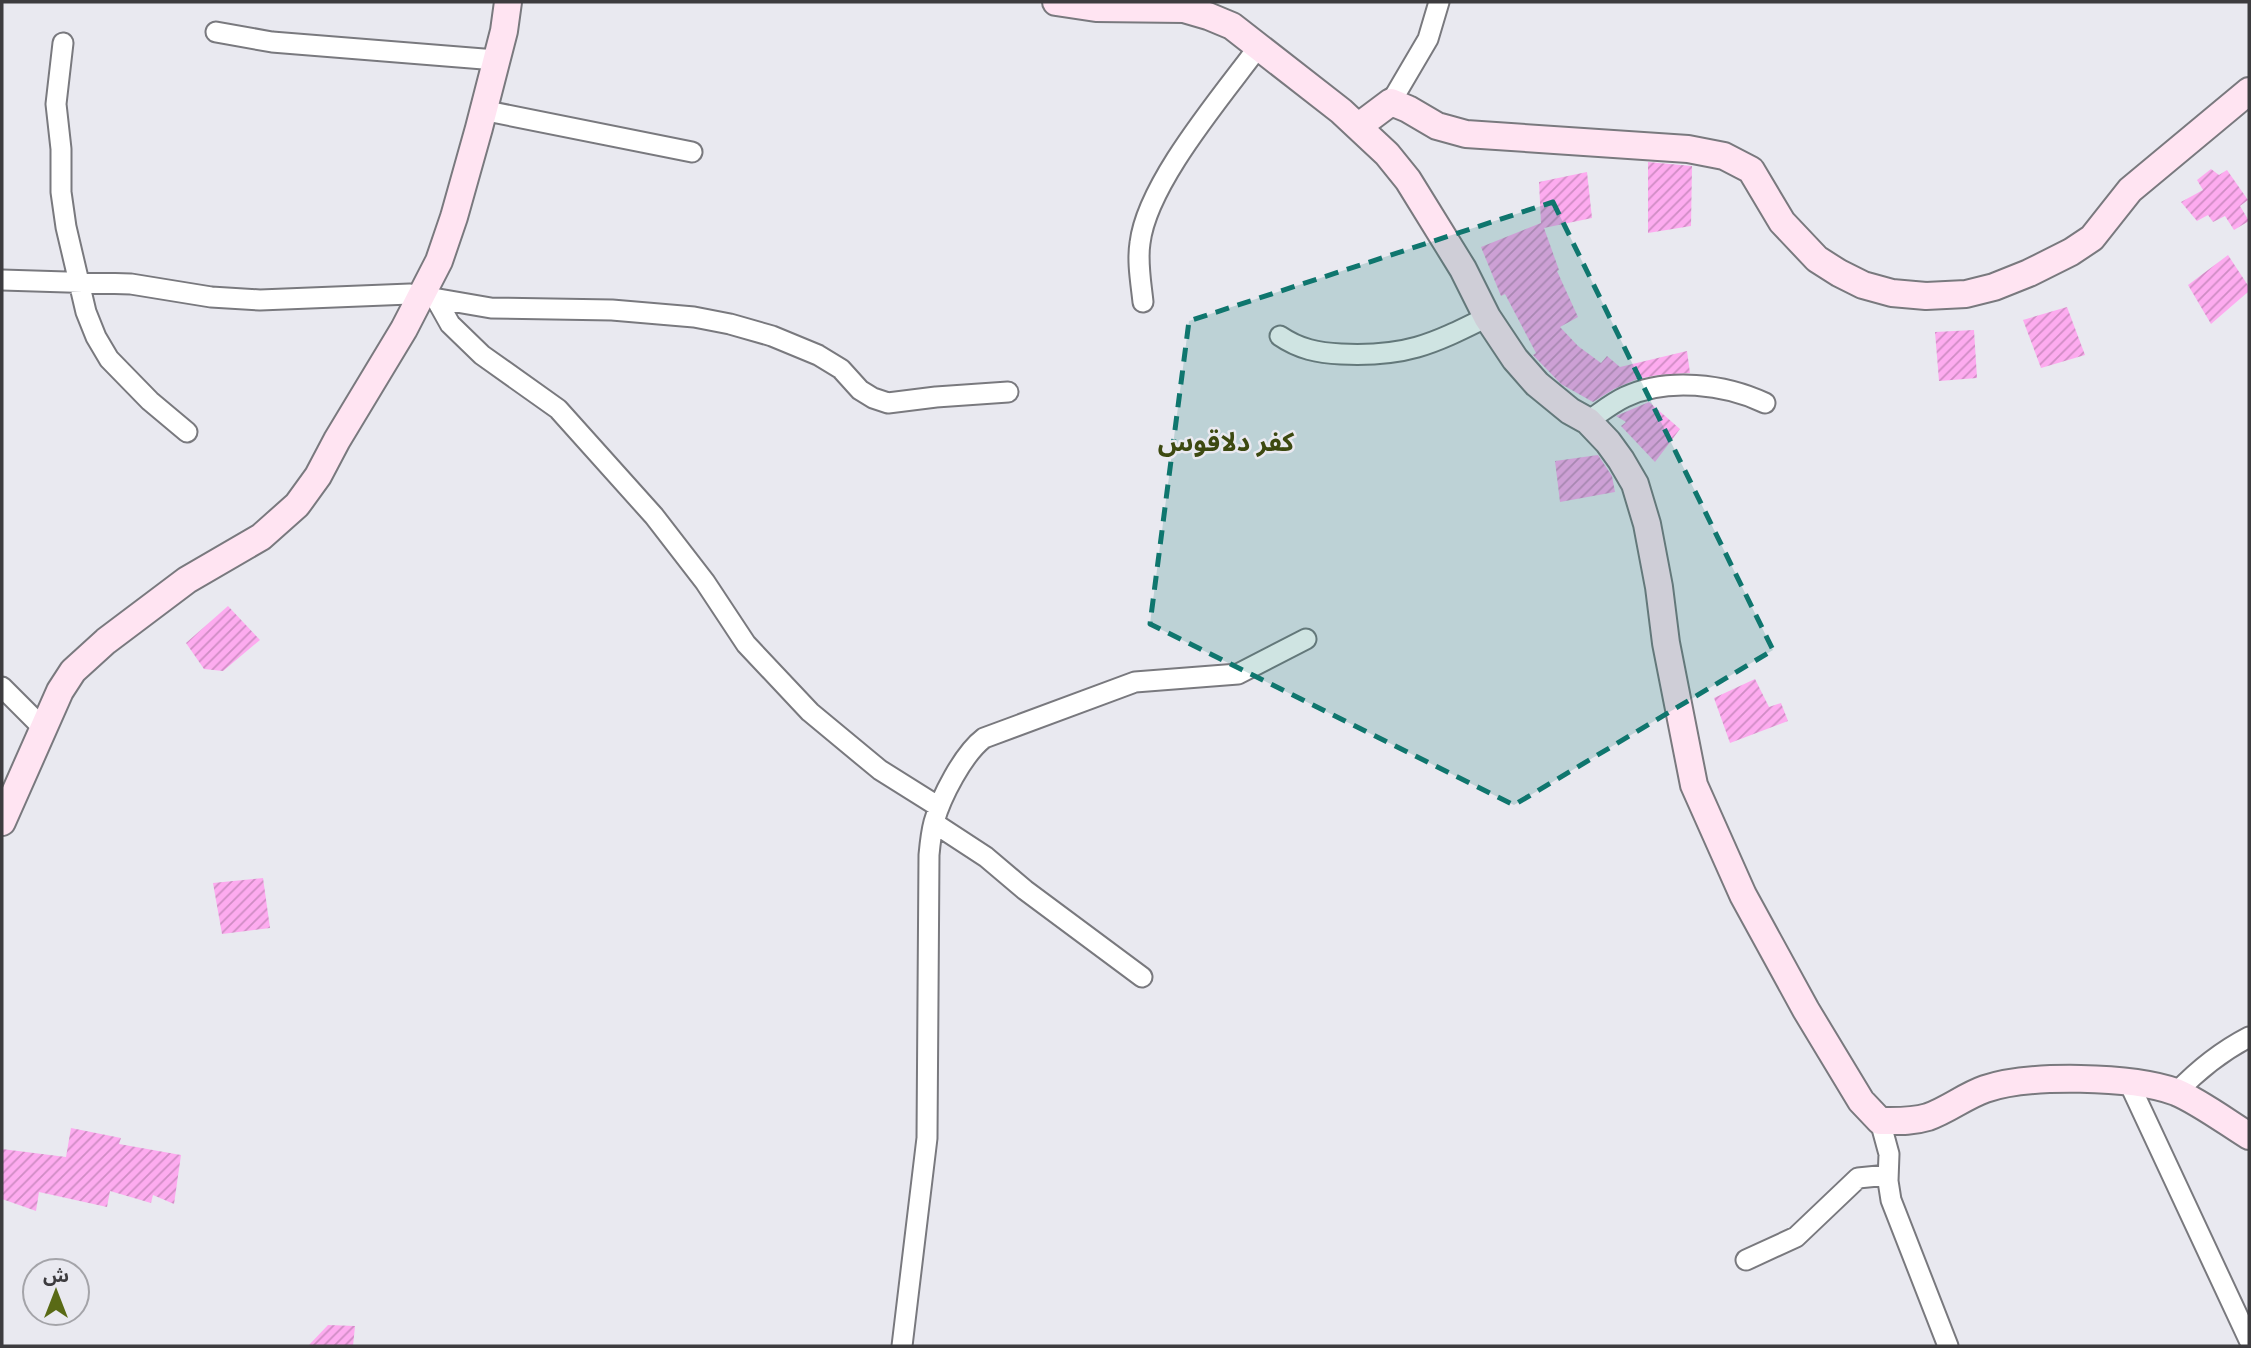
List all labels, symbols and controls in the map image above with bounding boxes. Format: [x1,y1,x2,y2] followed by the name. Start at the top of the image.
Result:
[1158,427,1295,458] district label: كفر دلاقوس
[21,1257,91,1327] north arrow
[43,1265,69,1287] text: ش

